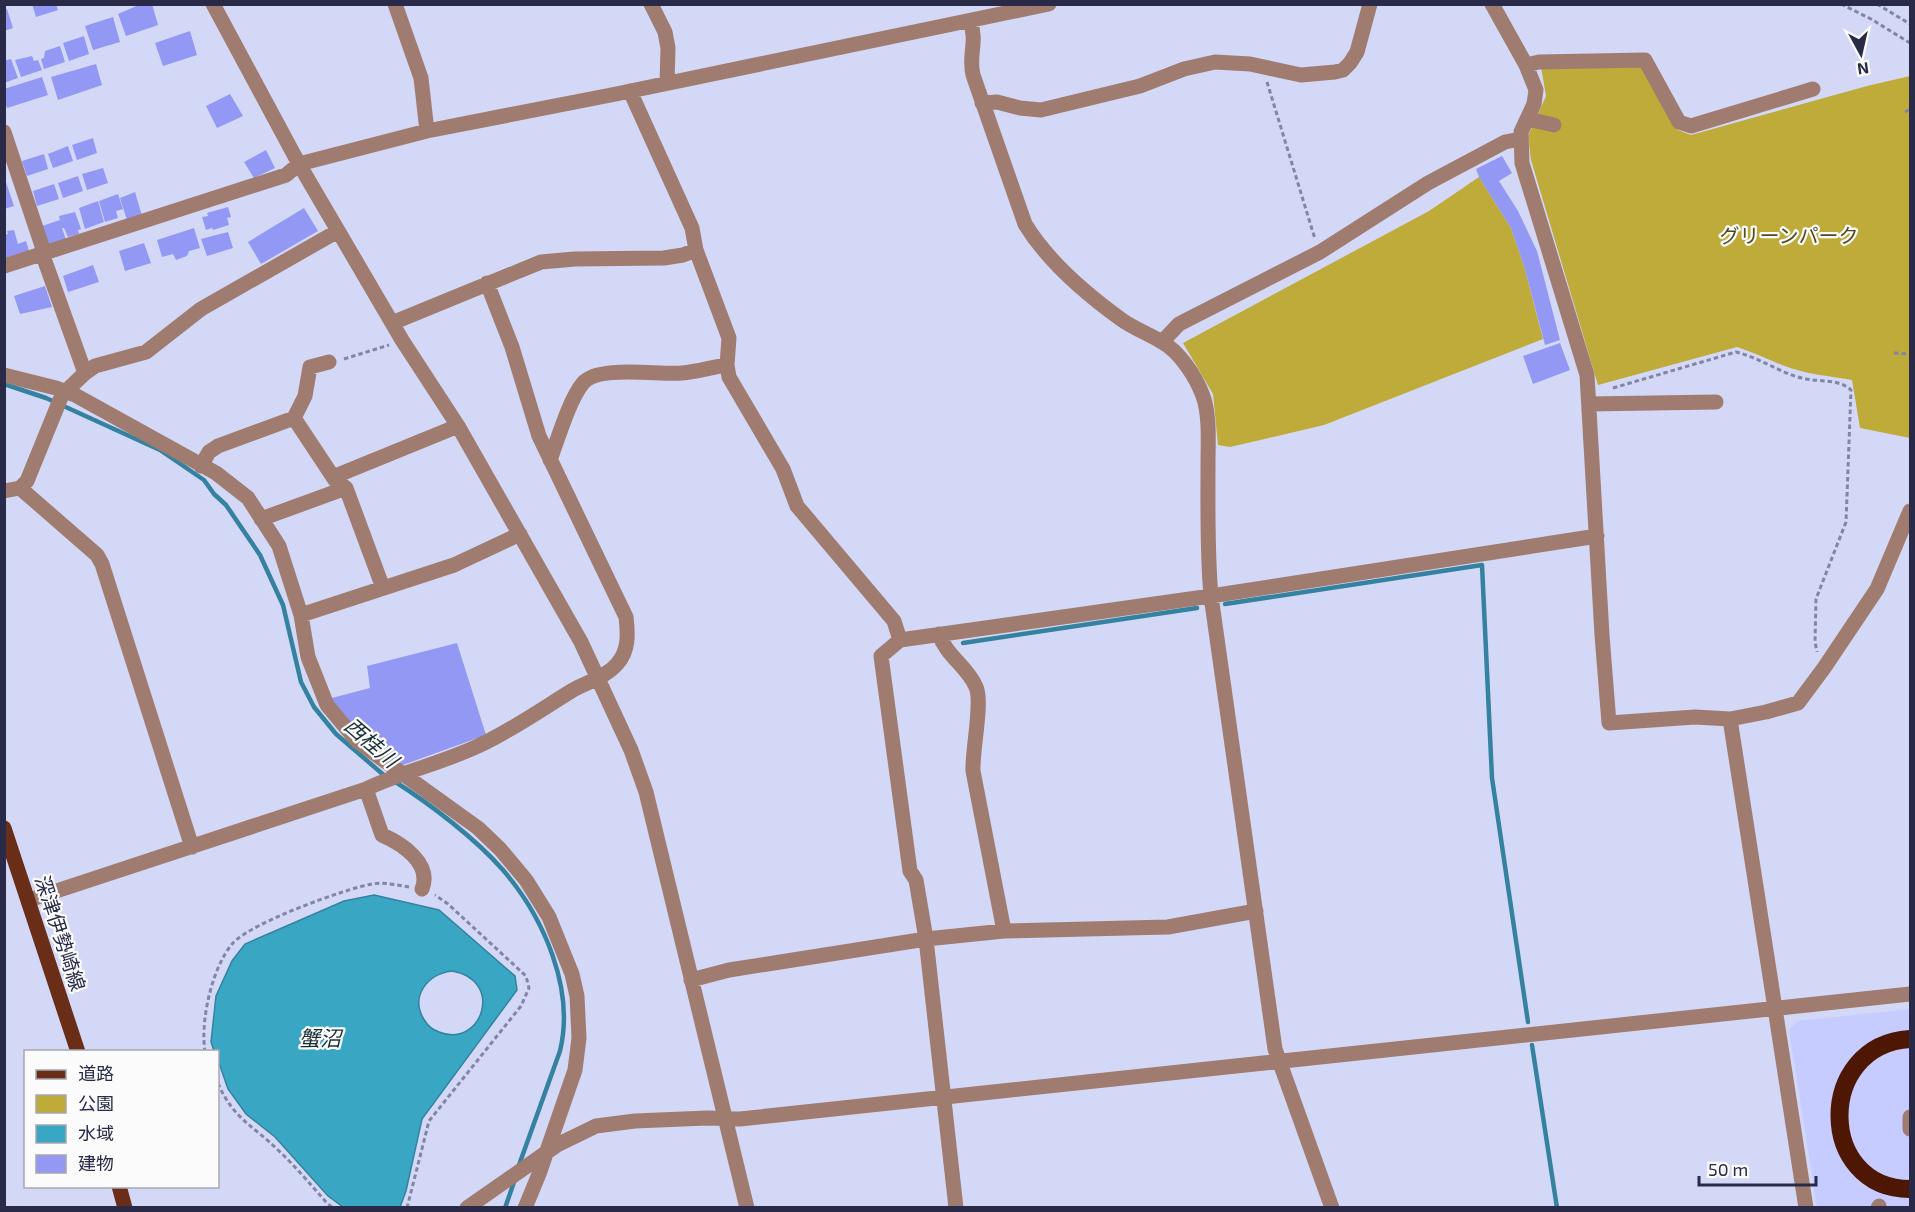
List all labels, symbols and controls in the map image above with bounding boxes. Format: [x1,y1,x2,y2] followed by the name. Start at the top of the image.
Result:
[1831,24,1891,84] north arrow
[1856,59,1870,80] text: N
[1720,223,1859,247] park label: グリーンパーク
[340,712,405,773] water label: 西桂川
[31,872,91,994] street label: 深津伊勢崎線
[299,1025,344,1050] water label: 蟹沼
[24,1050,219,1188] legend
[78,1062,114,1084] text: 道路
[78,1092,114,1114] text: 公園
[78,1122,114,1144] text: 水域
[1699,1149,1816,1187] scale bar
[78,1152,114,1174] text: 建物
[1708,1158,1748,1180] text: 50 m

